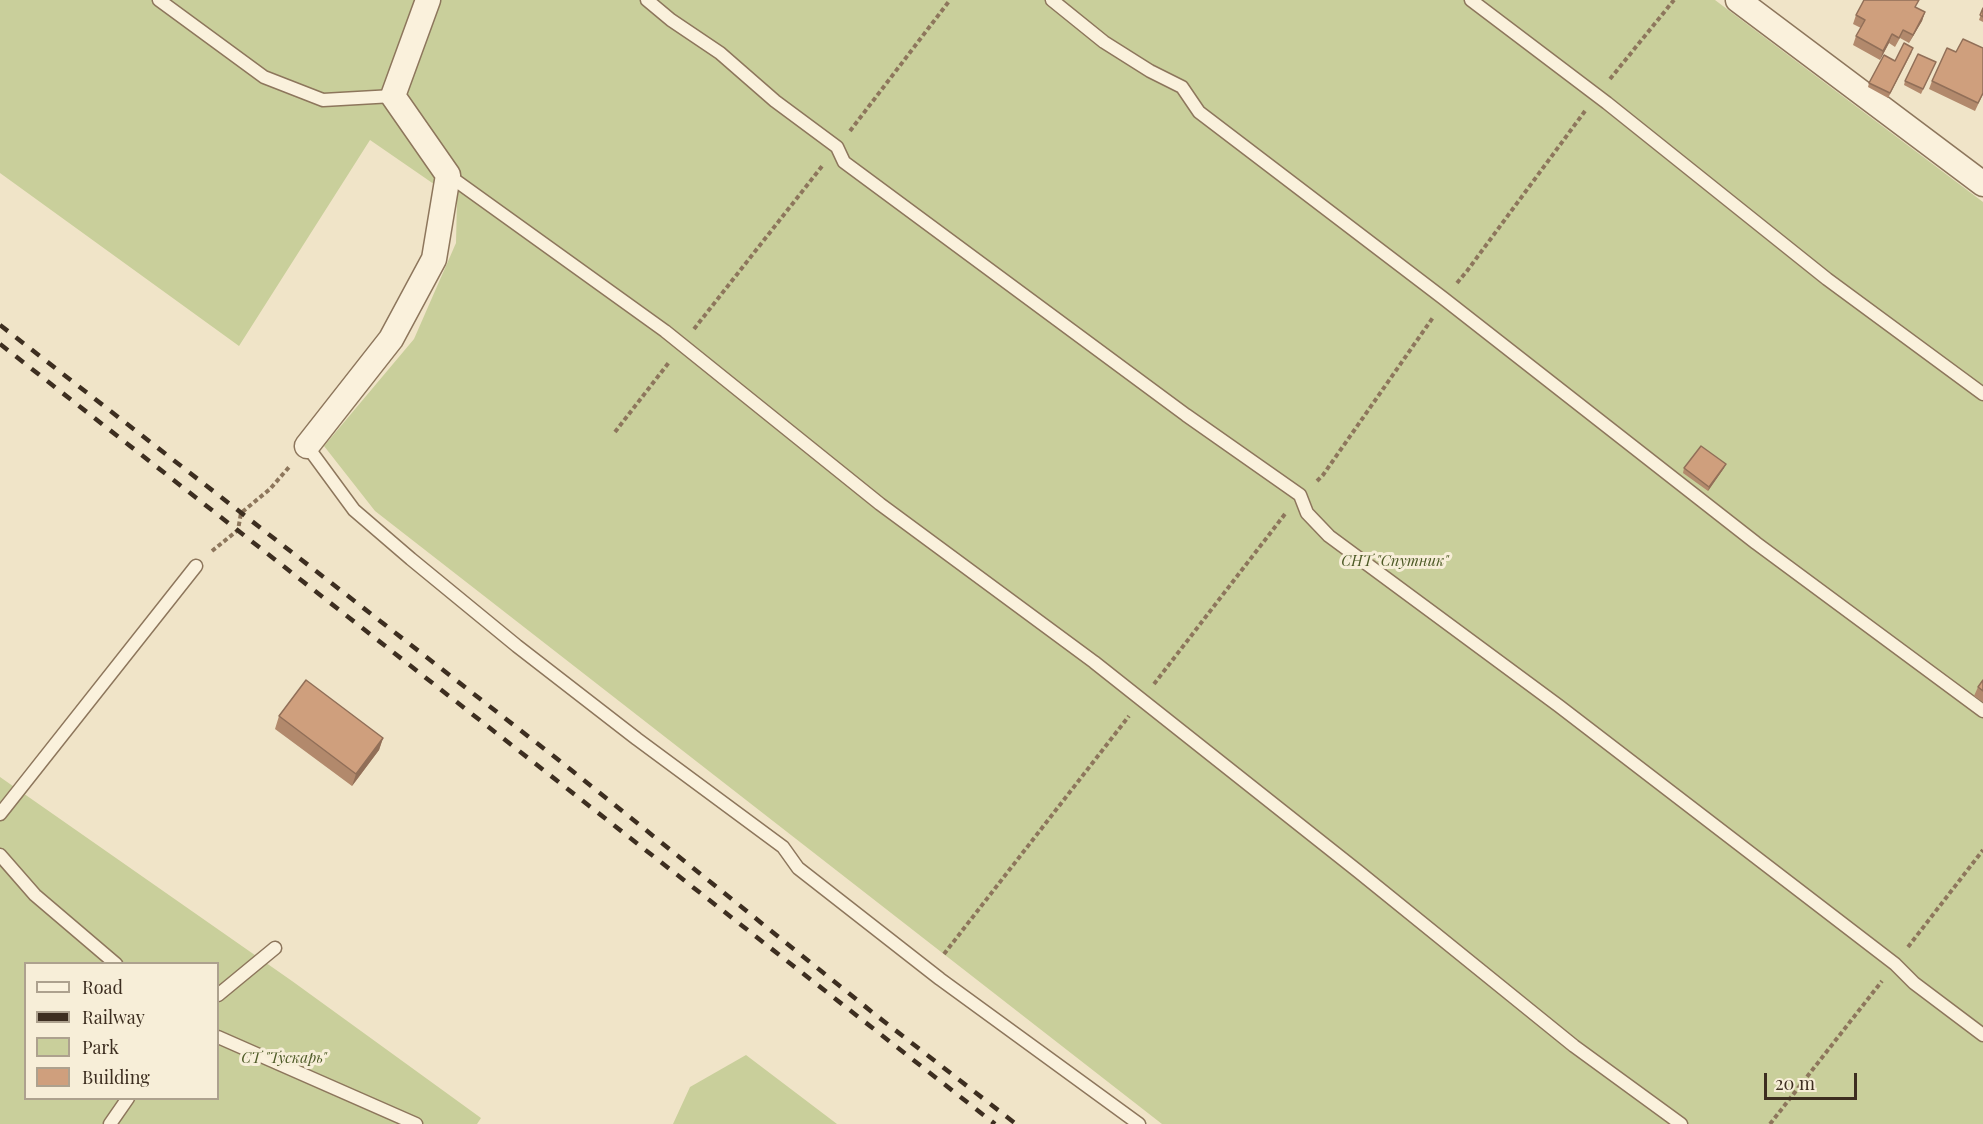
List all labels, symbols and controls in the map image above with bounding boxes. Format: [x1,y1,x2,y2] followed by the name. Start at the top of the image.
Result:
[1341,552,1449,570] park label: СНТ "Спутник"
[24,962,219,1100] legend
[82,975,123,999] text: Road
[82,1005,145,1029] text: Railway
[82,1035,119,1059] text: Park
[241,1049,327,1067] park label: СТ "Тускарь"
[1767,1061,1860,1099] scale bar
[82,1065,150,1089] text: Building
[1775,1071,1815,1095] text: 20 m

